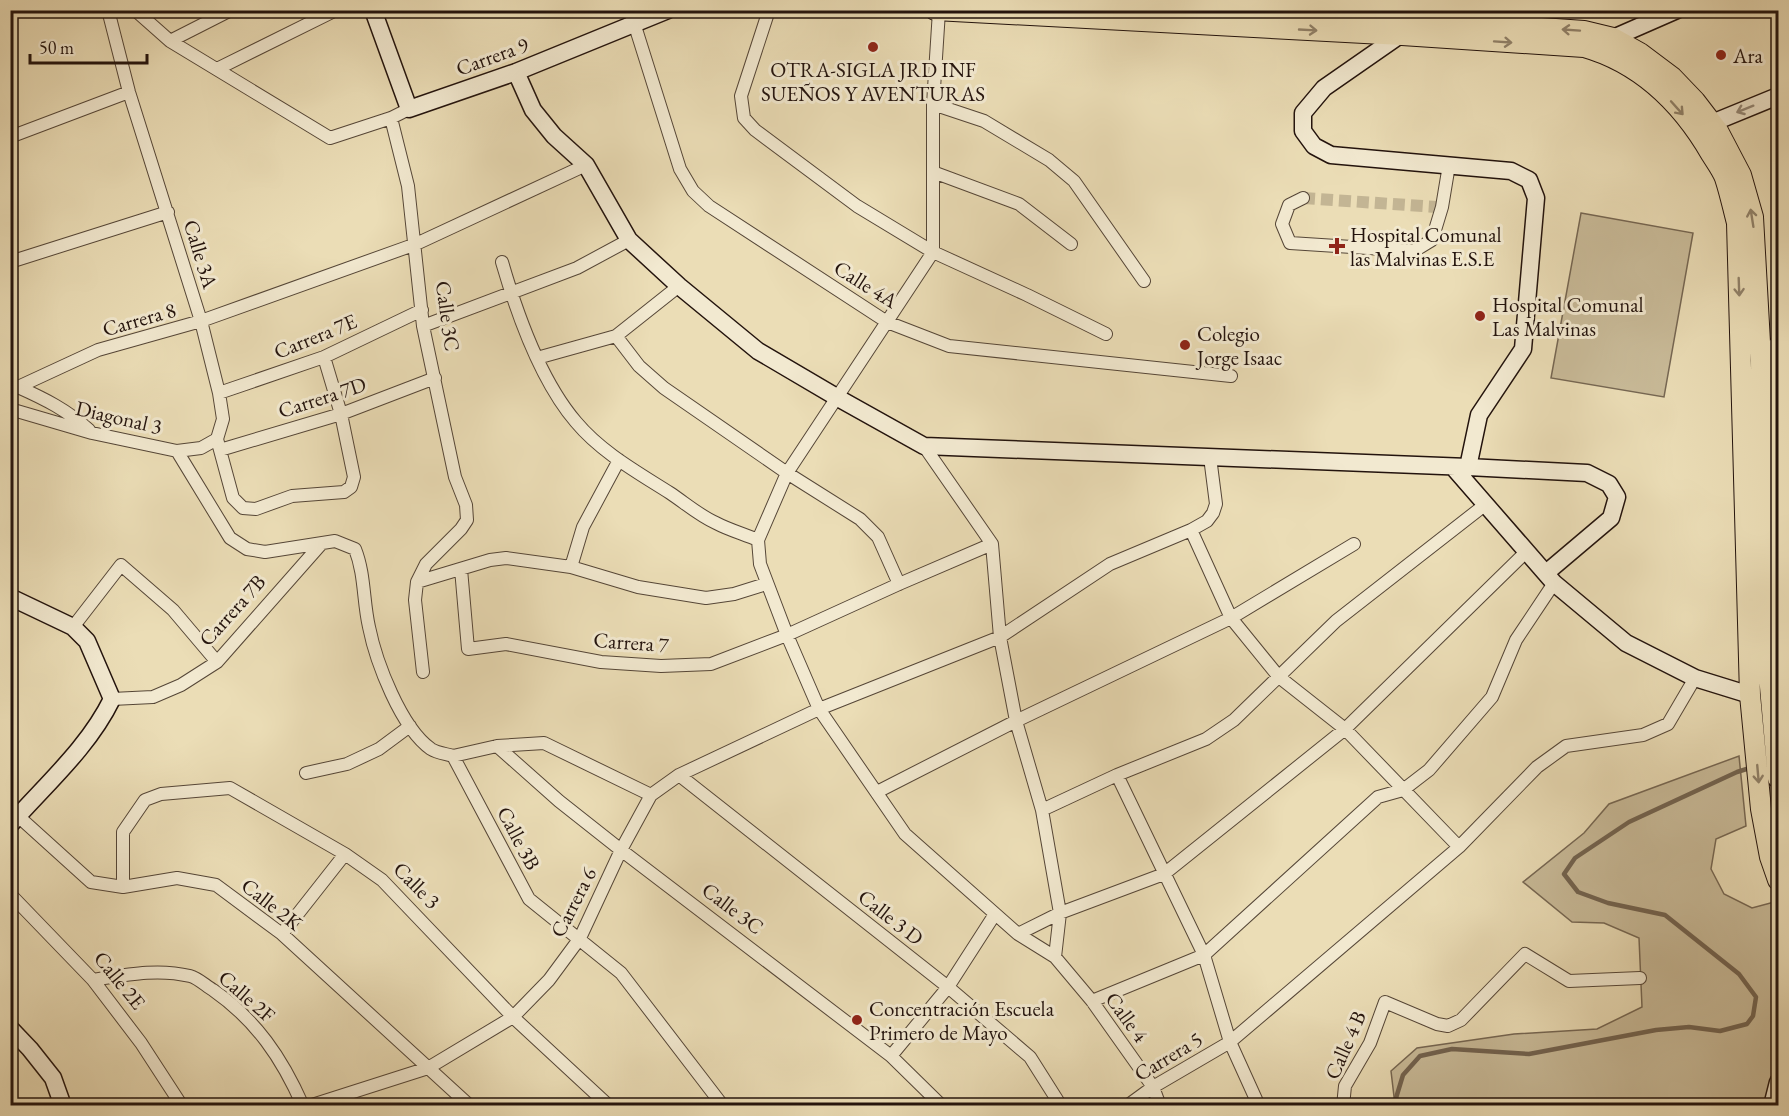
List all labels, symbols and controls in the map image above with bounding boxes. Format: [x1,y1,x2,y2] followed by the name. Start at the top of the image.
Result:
[1562,24,1582,35] one-way arrow
[1298,25,1318,36] one-way arrow
[30,27,147,65] scale bar
[452,30,532,82] street label: Carrera 9
[39,36,74,59] text: 50 m
[1492,36,1512,47] one-way arrow
[866,40,880,54] marker: OTRA-SIGLA JRD INF SUEÑOS Y AVENTURAS
[1732,42,1764,69] place label: Ara
[1714,48,1728,62] marker: Ara
[761,56,985,107] place label: OTRA-SIGLA JRD INF SUEÑOS Y AVENTURAS
[1670,100,1684,115] one-way arrow
[1736,104,1755,115] one-way arrow
[1746,209,1757,228] one-way arrow
[178,216,224,292] street label: Calle 3A
[1350,221,1502,272] place label: Hospital Comunal las Malvinas E.S.E
[1328,237,1346,255] marker: Hospital Comunal las Malvinas E.S.E
[829,254,903,314] street label: Calle 4A
[1733,276,1744,296] one-way arrow
[430,279,466,353] street label: Calle 3C
[1492,291,1644,342] place label: Hospital Comunal Las Malvinas
[99,296,179,342] street label: Carrera 8
[270,307,361,365] street label: Carrera 7E
[1473,309,1487,323] marker: Hospital Comunal Las Malvinas
[1195,320,1282,371] place label: Colegio Jorge Isaac
[1178,338,1192,352] marker: Colegio Jorge Isaac
[275,370,370,424] street label: Carrera 7D
[73,394,165,440] street label: Diagonal 3
[193,568,271,652] street label: Carrera 7B
[593,626,670,658] street label: Carrera 7
[1753,764,1764,784] one-way arrow
[491,802,547,874] street label: Calle 3B
[388,856,446,914] street label: Calle 3
[544,862,602,942] street label: Carrera 6
[236,872,308,937] street label: Calle 2K
[697,876,769,940] street label: Calle 3C
[853,883,929,951] street label: Calle 3 D
[88,945,152,1015] street label: Calle 2E
[213,964,281,1028] street label: Calle 2F
[1100,986,1155,1048] street label: Calle 4
[869,995,1055,1046] place label: Concentración Escuela Primero de Mayo
[1318,1006,1372,1084] street label: Calle 4 B
[850,1013,864,1027] marker: Concentración Escuela Primero de Mayo
[1129,1025,1207,1087] street label: Carrera 5

